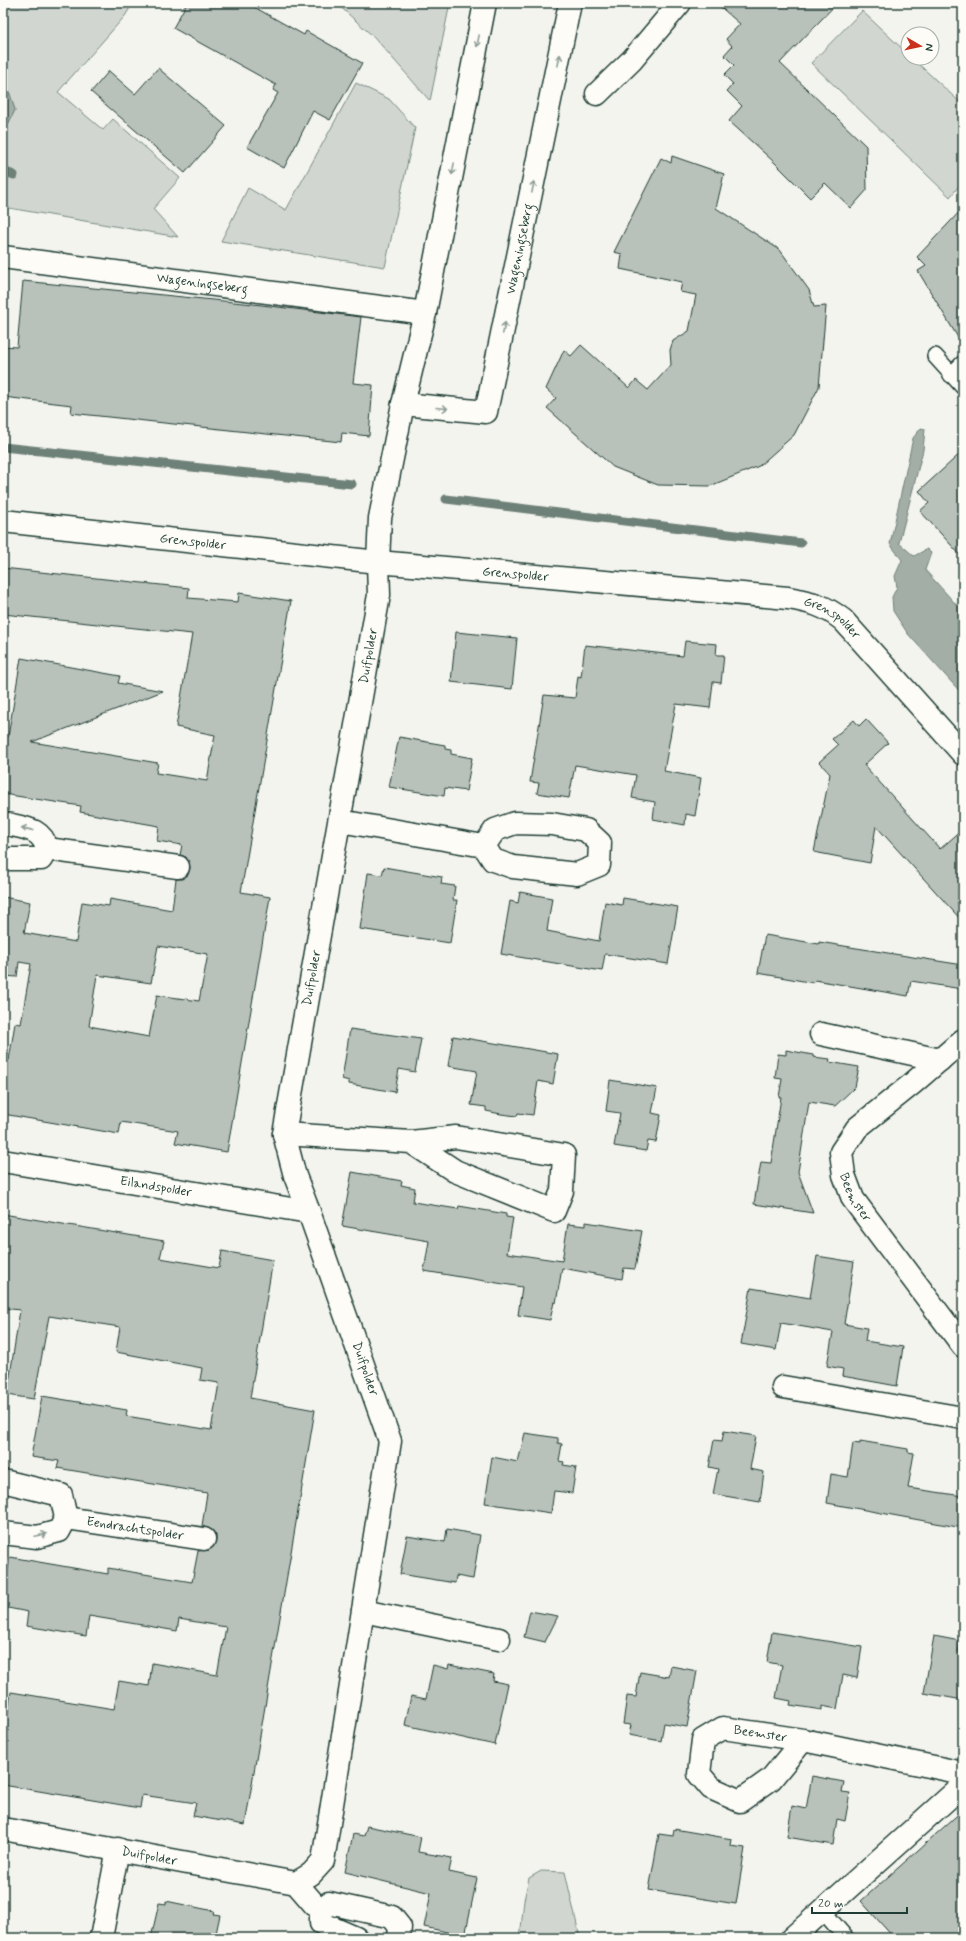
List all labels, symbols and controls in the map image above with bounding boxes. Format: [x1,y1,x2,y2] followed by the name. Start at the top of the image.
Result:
[900,26,940,66] north arrow
[473,34,481,47] one-way arrow
[921,43,936,52] text: N
[555,54,563,67] one-way arrow
[449,162,457,175] one-way arrow
[529,181,537,194] one-way arrow
[502,202,539,296] street label: Wageningseberg
[156,269,249,300] street label: Wageningseberg
[501,322,509,335] one-way arrow
[435,404,448,411] one-way arrow
[159,530,228,554] street label: Grenspolder
[482,563,550,586] street label: Grenspolder
[802,593,865,643] street label: Grenspolder
[355,626,382,685] street label: Duifpolder
[21,825,34,832] one-way arrow
[298,948,325,1007] street label: Duifpolder
[835,1170,876,1226] street label: Beemster
[119,1172,194,1201] street label: Eilandspolder
[348,1340,383,1399] street label: Duifpolder
[85,1513,186,1544] street label: Eendrachtspolder
[35,1531,48,1539] one-way arrow
[732,1721,789,1746] street label: Beemster
[120,1843,180,1870] street label: Duifpolder
[812,1889,907,1915] scale bar
[818,1896,844,1912] text: 20 m

